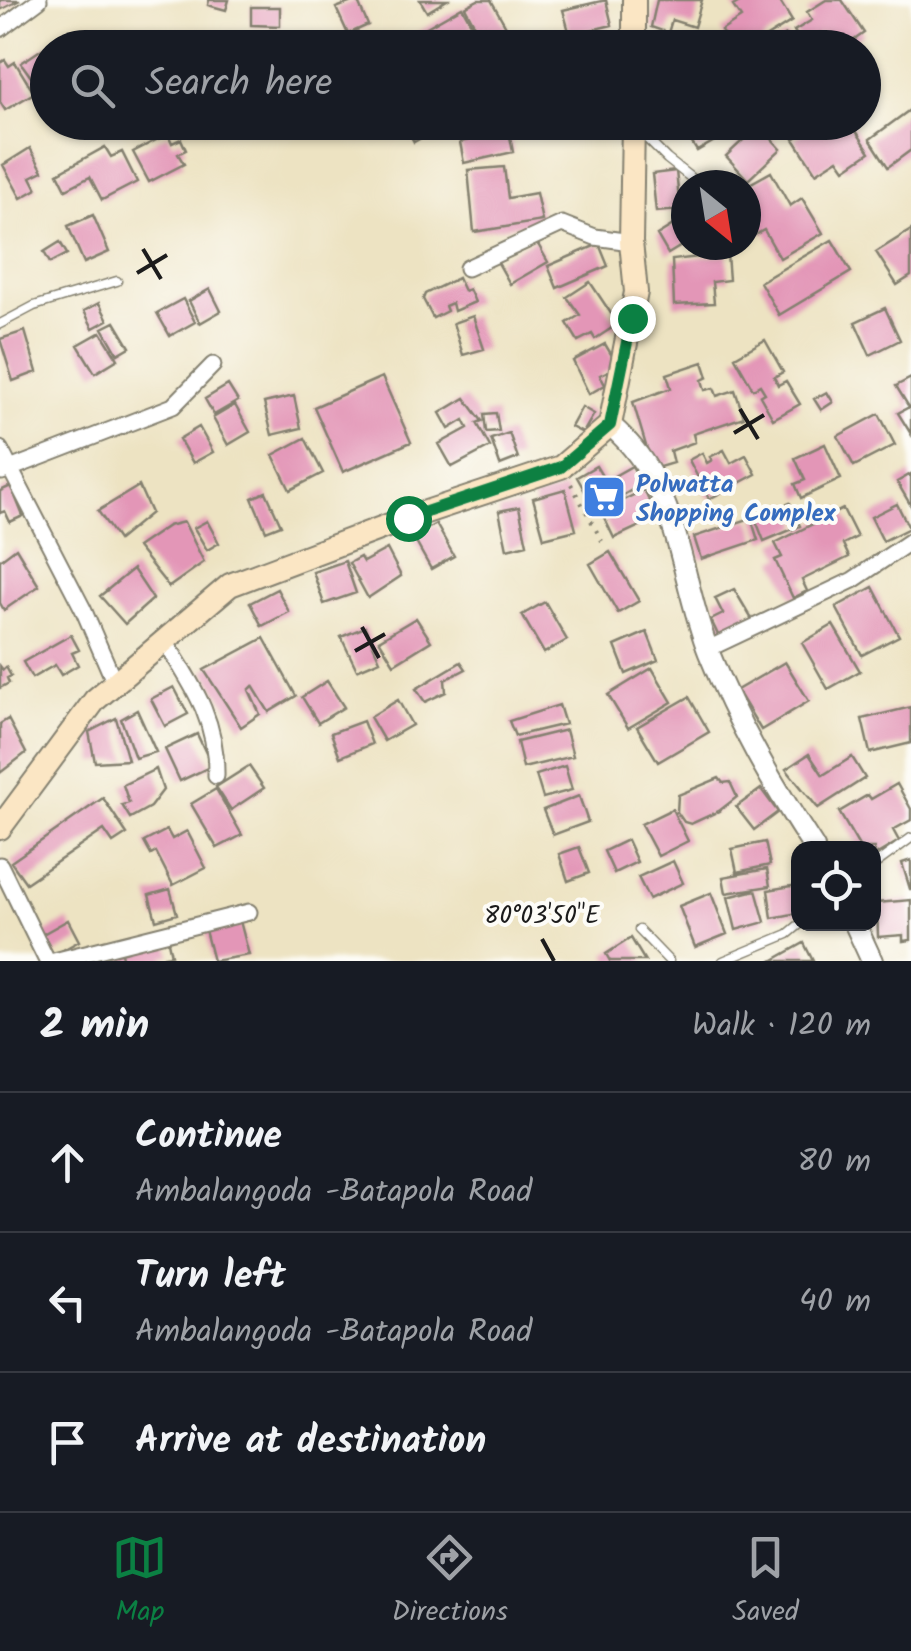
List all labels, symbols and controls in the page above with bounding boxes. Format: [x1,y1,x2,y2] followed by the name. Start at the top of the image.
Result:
[30,30,881,140] search box
[145,55,332,115] text: Search here
[65,58,120,113] icon: search
[671,170,761,260] north arrow
[610,296,656,342] route end
[636,465,837,534] place label: Polwatta Shopping Complex
[581,474,627,520] supermarket icon: Polwatta Shopping Complex
[386,496,432,542] route start
[791,841,881,931] map controls
[791,841,881,931] button: locate
[484,896,601,936] text: 80°03'50"E
[40,993,149,1060] text: 2 min
[692,1001,871,1052] text: Walk · 120 m
[135,1107,282,1167] text: Continue
[40,1135,95,1190] icon: ahead
[797,1137,871,1188] text: 80 m
[135,1167,532,1218] text: Ambalangoda -Batapola Road
[135,1247,286,1307] text: Turn left
[40,1275,95,1330] icon: left
[799,1277,871,1328] text: 40 m
[135,1307,532,1358] text: Ambalangoda -Batapola Road
[135,1412,486,1472] text: Arrive at destination
[40,1415,95,1470] icon: arrive
[112,1530,167,1635] tab: Map
[392,1530,508,1635] tab: Directions
[732,1530,799,1635] tab: Saved

